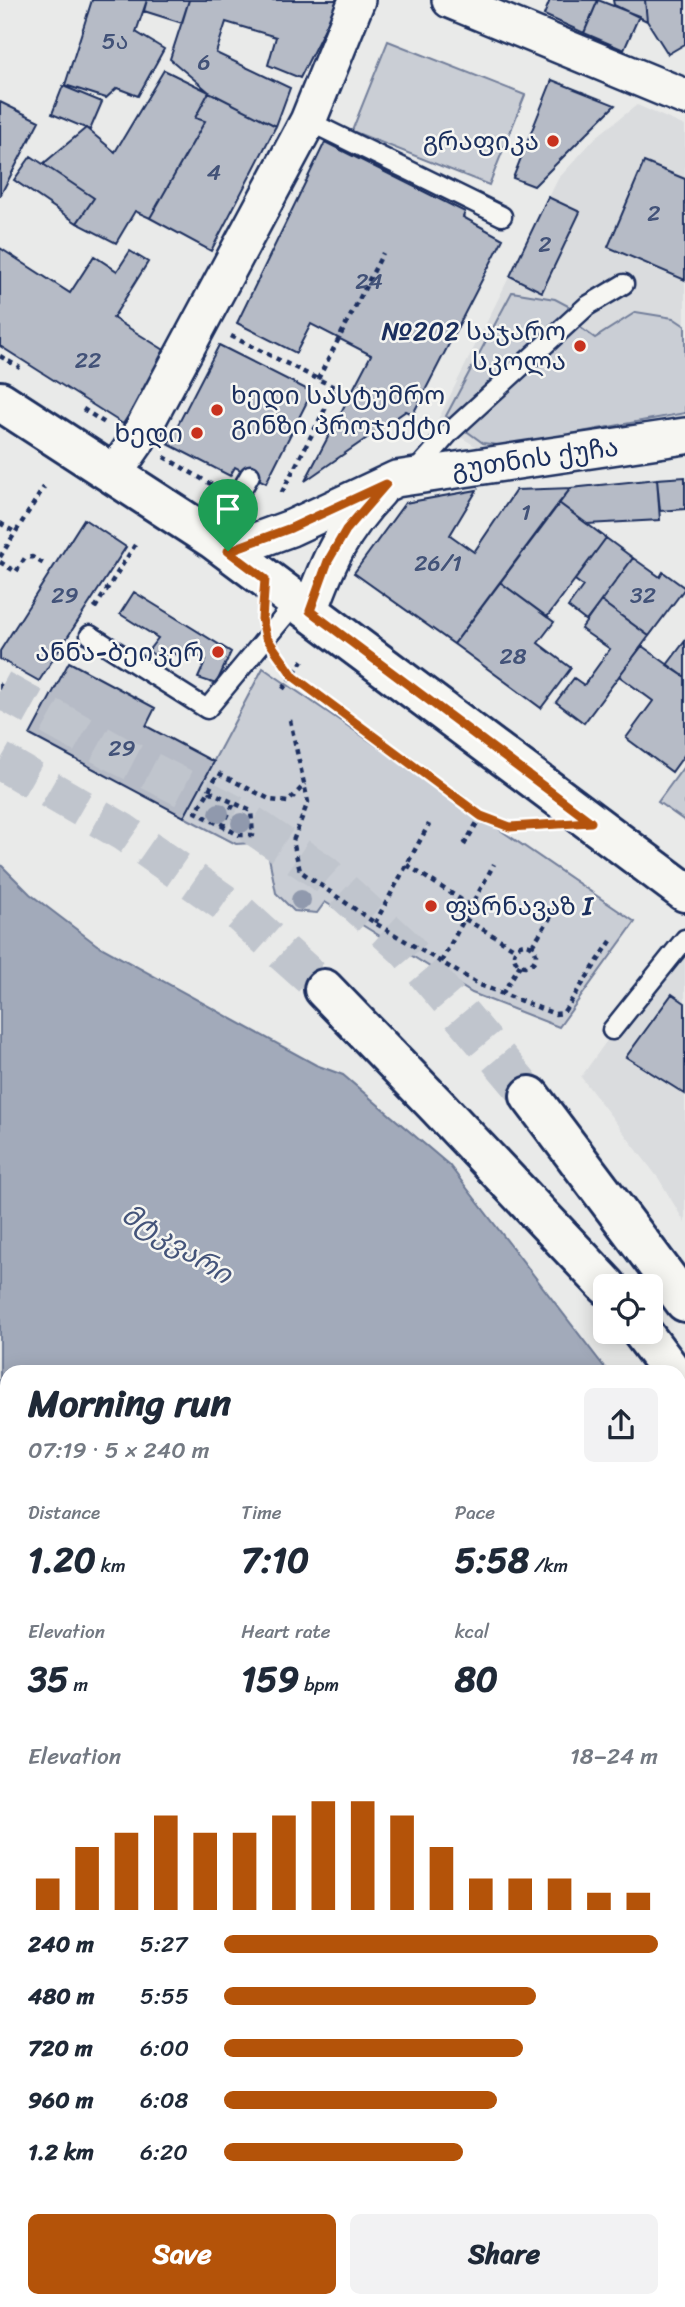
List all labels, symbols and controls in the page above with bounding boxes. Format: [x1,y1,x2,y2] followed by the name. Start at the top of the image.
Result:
[102,21,128,62] house number: 5ა
[197,42,211,83] house number: 6
[423,118,539,164] place label: გრაფიკა
[545,133,561,149] marker: გრაფიკა
[207,152,221,193] house number: 4
[647,193,661,234] house number: 2
[538,224,552,265] house number: 2
[355,261,383,302] house number: 24
[382,308,566,384] place label: №202 საჯარო სკოლა
[572,338,588,354] marker: №202 საჯარო სკოლა
[75,340,101,381] house number: 22
[231,372,451,448] place label: ხედი სასტუმრო გინზი პროჯექტი
[209,402,225,418] marker: ხედი სასტუმრო გინზი პროჯექტი
[114,410,183,456] place label: ხედი
[449,424,621,492] street label: გუთნის ქუჩა
[189,425,205,441] marker: ხედი
[198,479,258,551] pin
[209,490,247,528] icon: arrive
[521,492,531,533] house number: 1
[414,543,462,584] house number: 26/1
[51,575,79,616] house number: 29
[630,575,656,616] house number: 32
[35,629,204,675] place label: ანნა-ბეიკერ
[499,636,527,677] house number: 28
[210,644,226,660] marker: ანნა-ბეიკერ
[108,728,136,769] house number: 29
[445,883,595,929] place label: ფარნავაზ I
[423,898,439,914] marker: ფარნავაზ I
[112,1190,244,1299] water label: მტკვარი
[593,1274,663,1344] map controls
[593,1274,663,1344] button: locate
[28,1370,231,1437] text: Morning run
[584,1388,658,1462] button: share
[28,1430,209,1471] text: 07:19 · 5 × 240 m
[28,1496,100,1529] text: Distance
[241,1496,282,1529] text: Time
[455,1496,495,1529] text: Pace
[28,1529,96,1591] text: 1.20
[241,1529,309,1591] text: 7:10
[455,1529,529,1591] text: 5:58
[96,1549,126,1582] text: km
[529,1549,568,1582] text: /km
[28,1615,105,1648] text: Elevation
[241,1615,331,1648] text: Heart rate
[455,1615,489,1648] text: kcal
[28,1648,69,1710] text: 35
[241,1648,299,1710] text: 159
[455,1648,498,1710] text: 80
[69,1668,88,1701] text: m
[299,1668,339,1701] text: bpm
[28,1736,121,1777] text: Elevation
[570,1736,658,1777] text: 18–24 m
[28,1924,94,1965] text: 240 m
[140,1924,187,1965] text: 5:27
[28,1976,94,2017] text: 480 m
[140,1976,189,2017] text: 5:55
[28,2028,93,2069] text: 720 m
[140,2028,189,2069] text: 6:00
[28,2080,93,2121] text: 960 m
[140,2080,188,2121] text: 6:08
[28,2132,94,2173] text: 1.2 km
[140,2132,188,2173] text: 6:20
[28,2214,336,2294] button: Save
[350,2214,658,2294] button: Share

